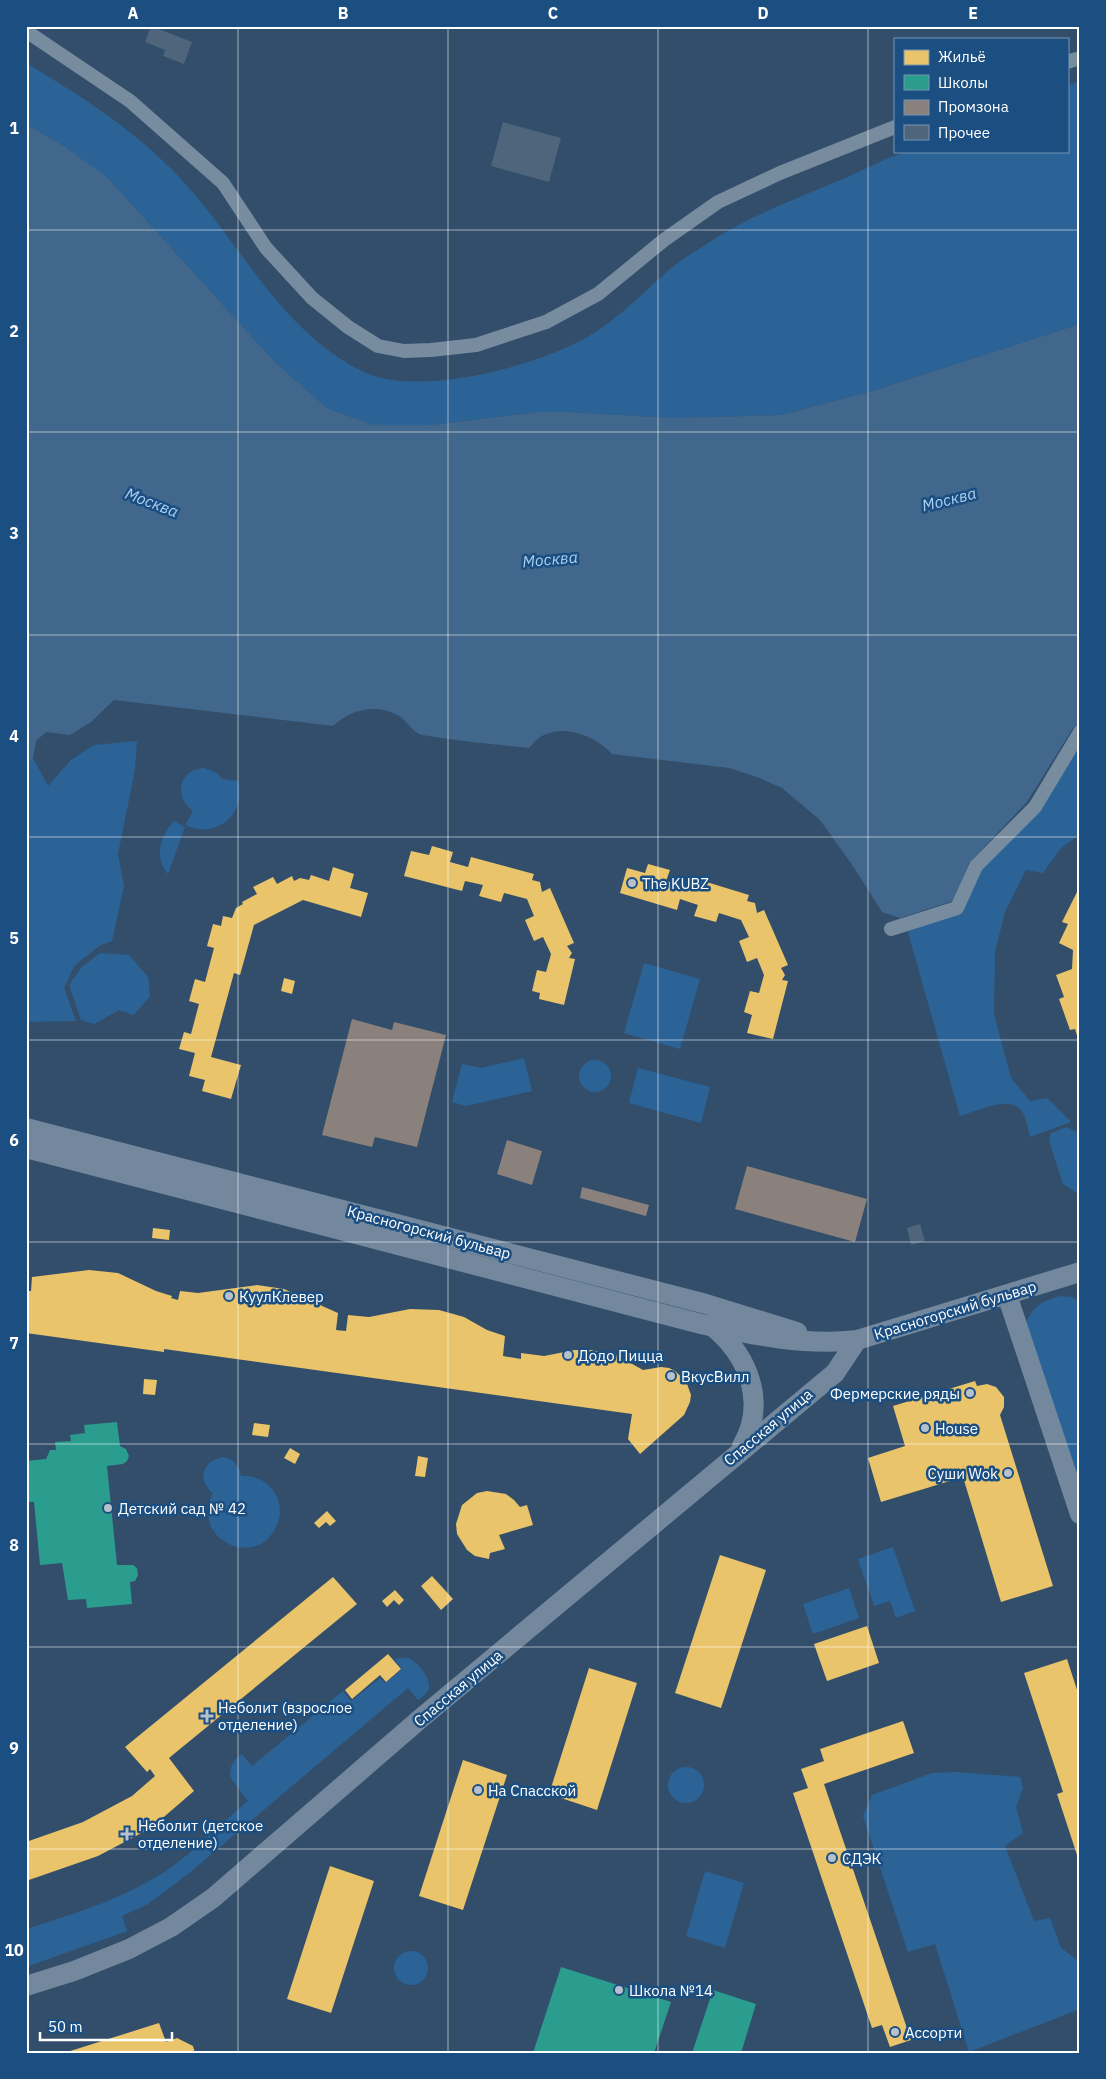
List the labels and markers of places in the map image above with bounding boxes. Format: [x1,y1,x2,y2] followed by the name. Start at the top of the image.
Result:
[642,874,709,893] place label: The KUBZ
[626,877,638,889] marker: The KUBZ
[239,1287,324,1306] place label: КуулКлевер
[223,1290,235,1302] marker: КуулКлевер
[578,1346,663,1365] place label: Додо Пицца
[562,1349,574,1361] marker: Додо Пицца
[681,1367,749,1386] place label: ВкусВилл
[665,1370,677,1382] marker: ВкусВилл
[830,1384,960,1403] place label: Фермерские ряды
[964,1387,976,1399] marker: Фермерские ряды
[935,1419,978,1438] place label: House
[919,1422,931,1434] marker: House
[927,1464,998,1483] place label: Суши Wok
[1002,1467,1014,1479] marker: Суши Wok
[118,1499,246,1518] place label: Детский сад № 42
[102,1502,114,1514] marker: Детский сад № 42
[218,1698,352,1734] place label: Неболит (взрослое отделение)
[200,1709,214,1723] marker: Неболит (взрослое отделение)
[488,1781,576,1800] place label: На Спасской
[472,1784,484,1796] marker: На Спасской
[138,1816,263,1852] place label: Неболит (детское отделение)
[120,1827,134,1841] marker: Неболит (детское отделение)
[842,1849,882,1868] place label: СДЭК
[826,1852,838,1864] marker: СДЭК
[629,1981,713,2000] place label: Школа №14
[613,1984,625,1996] marker: Школа №14
[905,2023,962,2042] place label: Ассорти
[889,2026,901,2038] marker: Ассорти

